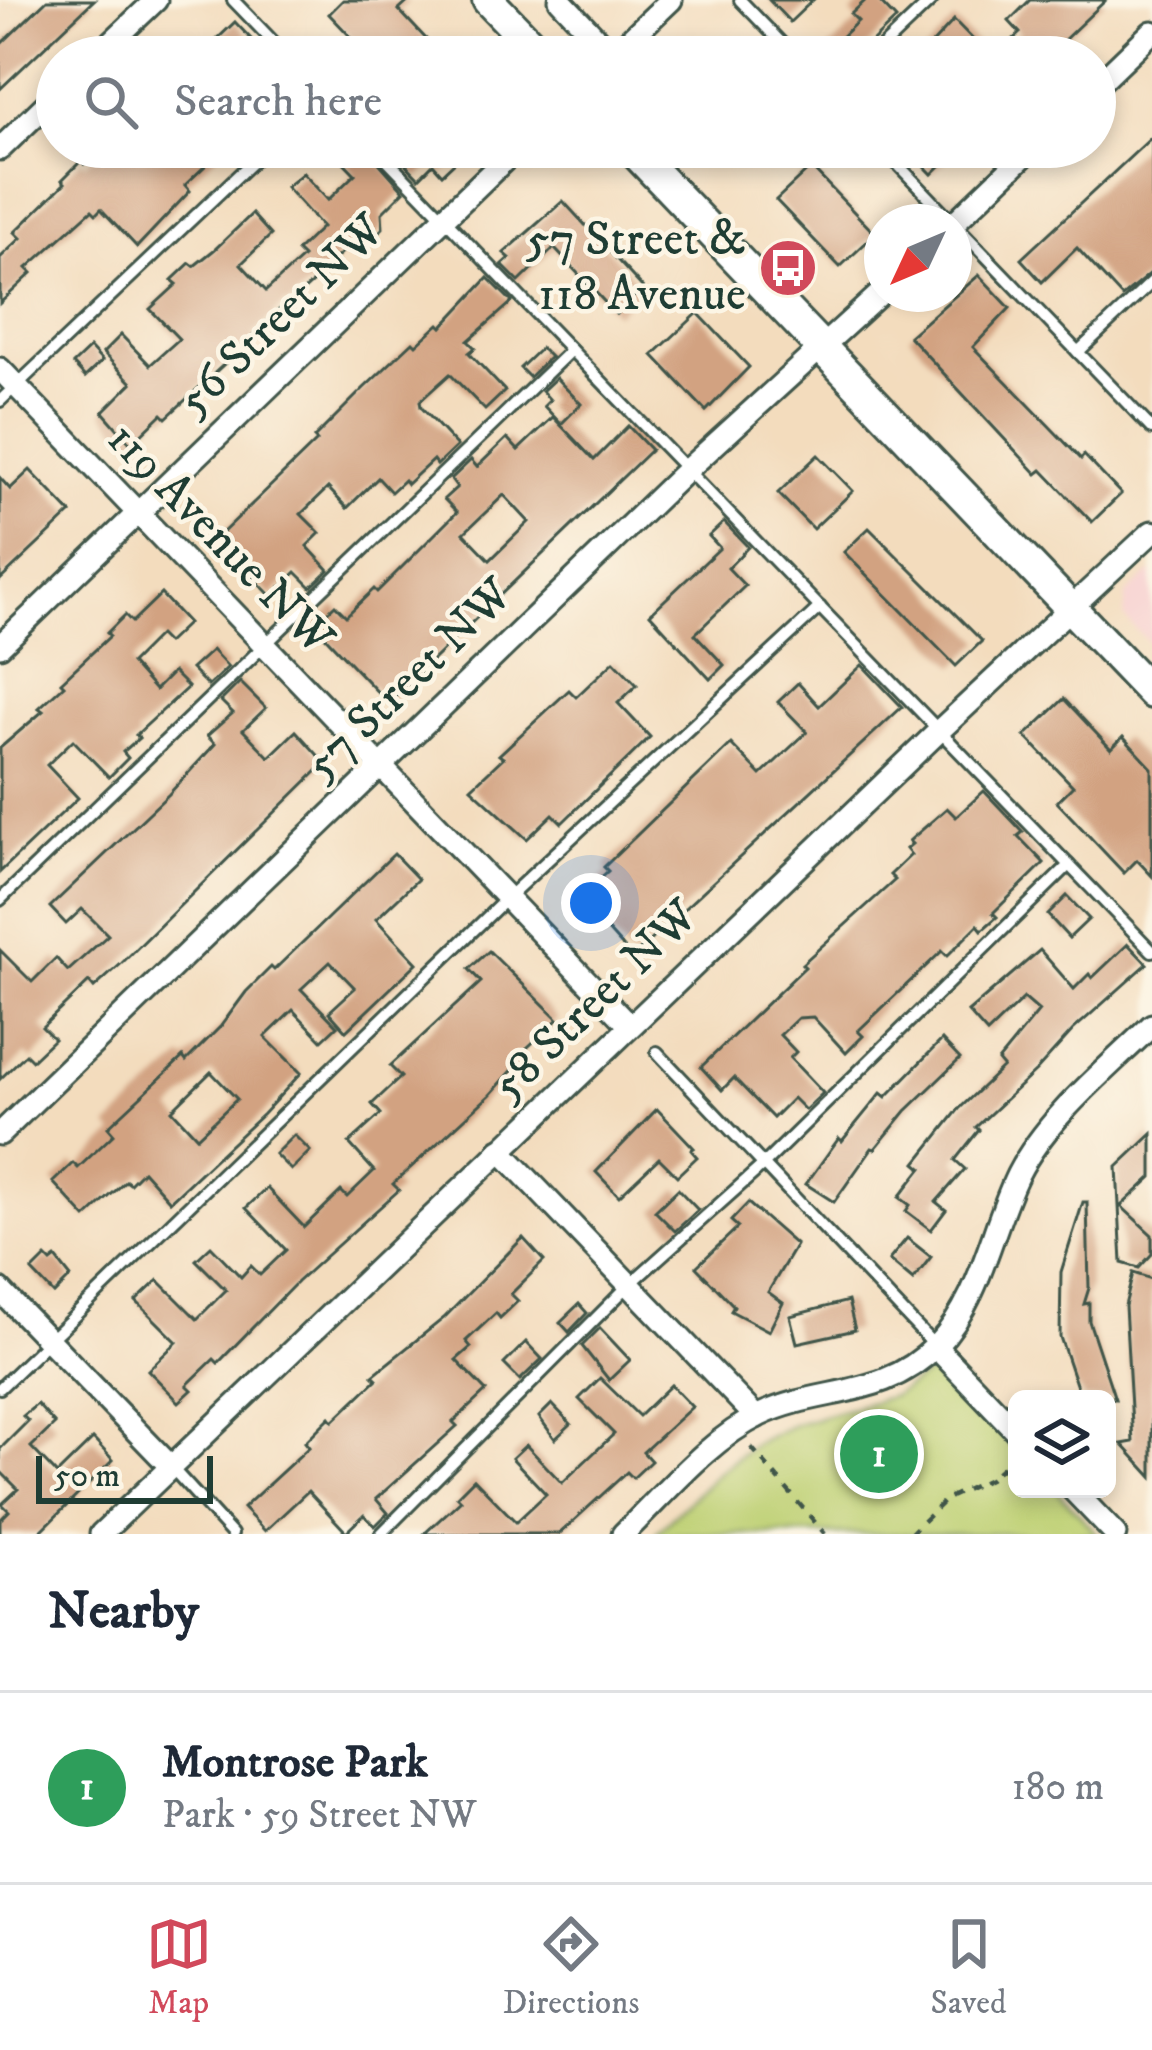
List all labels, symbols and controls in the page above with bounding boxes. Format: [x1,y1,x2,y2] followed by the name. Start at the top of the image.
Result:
[36,36,1116,168] search box
[78,69,144,135] icon: search
[174,74,382,130] text: Search here
[164,201,398,430] street label: 56 Street NW
[864,204,972,312] north arrow
[526,210,746,325] place label: 57 Street & 118 Avenue
[757,237,819,299] bus stop icon: 57 Street & 118 Avenue
[94,410,347,669] street label: 119 Avenue NW
[292,565,526,794] street label: 57 Street NW
[561,873,621,933] your location
[479,887,712,1115] street label: 58 Street NW
[1008,1390,1116,1498] map controls
[1008,1390,1116,1498] button: layers
[840,1409,918,1499] pin: 1
[36,1450,213,1503] scale bar
[54,1456,120,1497] text: 50 m
[48,1580,199,1644] text: Nearby
[162,1735,428,1791] text: Montrose Park
[80,1763,94,1812] text: 1
[1012,1763,1104,1812] text: 180 m
[162,1791,476,1840] text: Park · 59 Street NW
[146,1911,212,2024] tab: Map
[503,1911,639,2024] tab: Directions
[931,1911,1006,2024] tab: Saved

